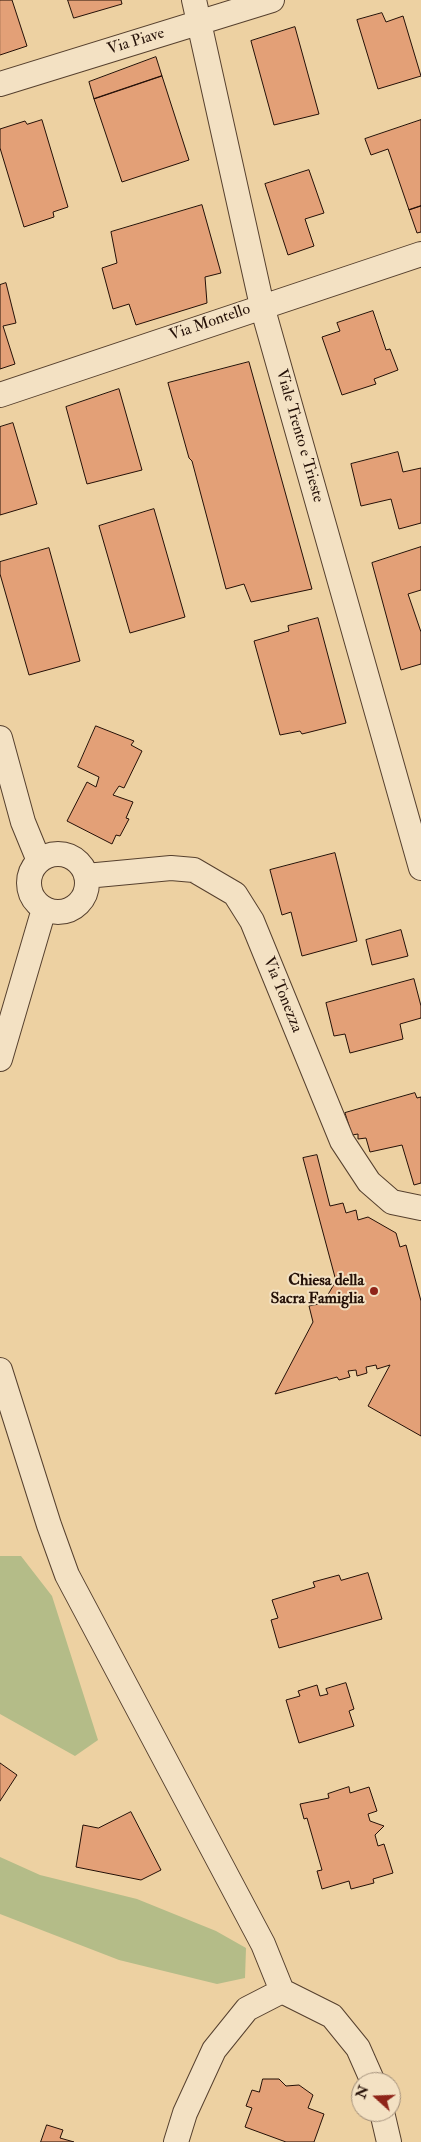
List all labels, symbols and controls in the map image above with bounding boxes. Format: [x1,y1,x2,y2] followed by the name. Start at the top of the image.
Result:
[105,24,167,60] street label: Via Piave
[167,300,253,346] street label: Via Montello
[271,367,327,505] street label: Viale Trento e Trieste
[258,954,306,1036] street label: Via Tonezza
[270,1272,364,1310] place label: Chiesa della Sacra Famiglia
[368,1285,380,1297] marker: Chiesa della Sacra Famiglia
[351,2072,401,2122] north arrow
[352,2083,373,2101] text: N

